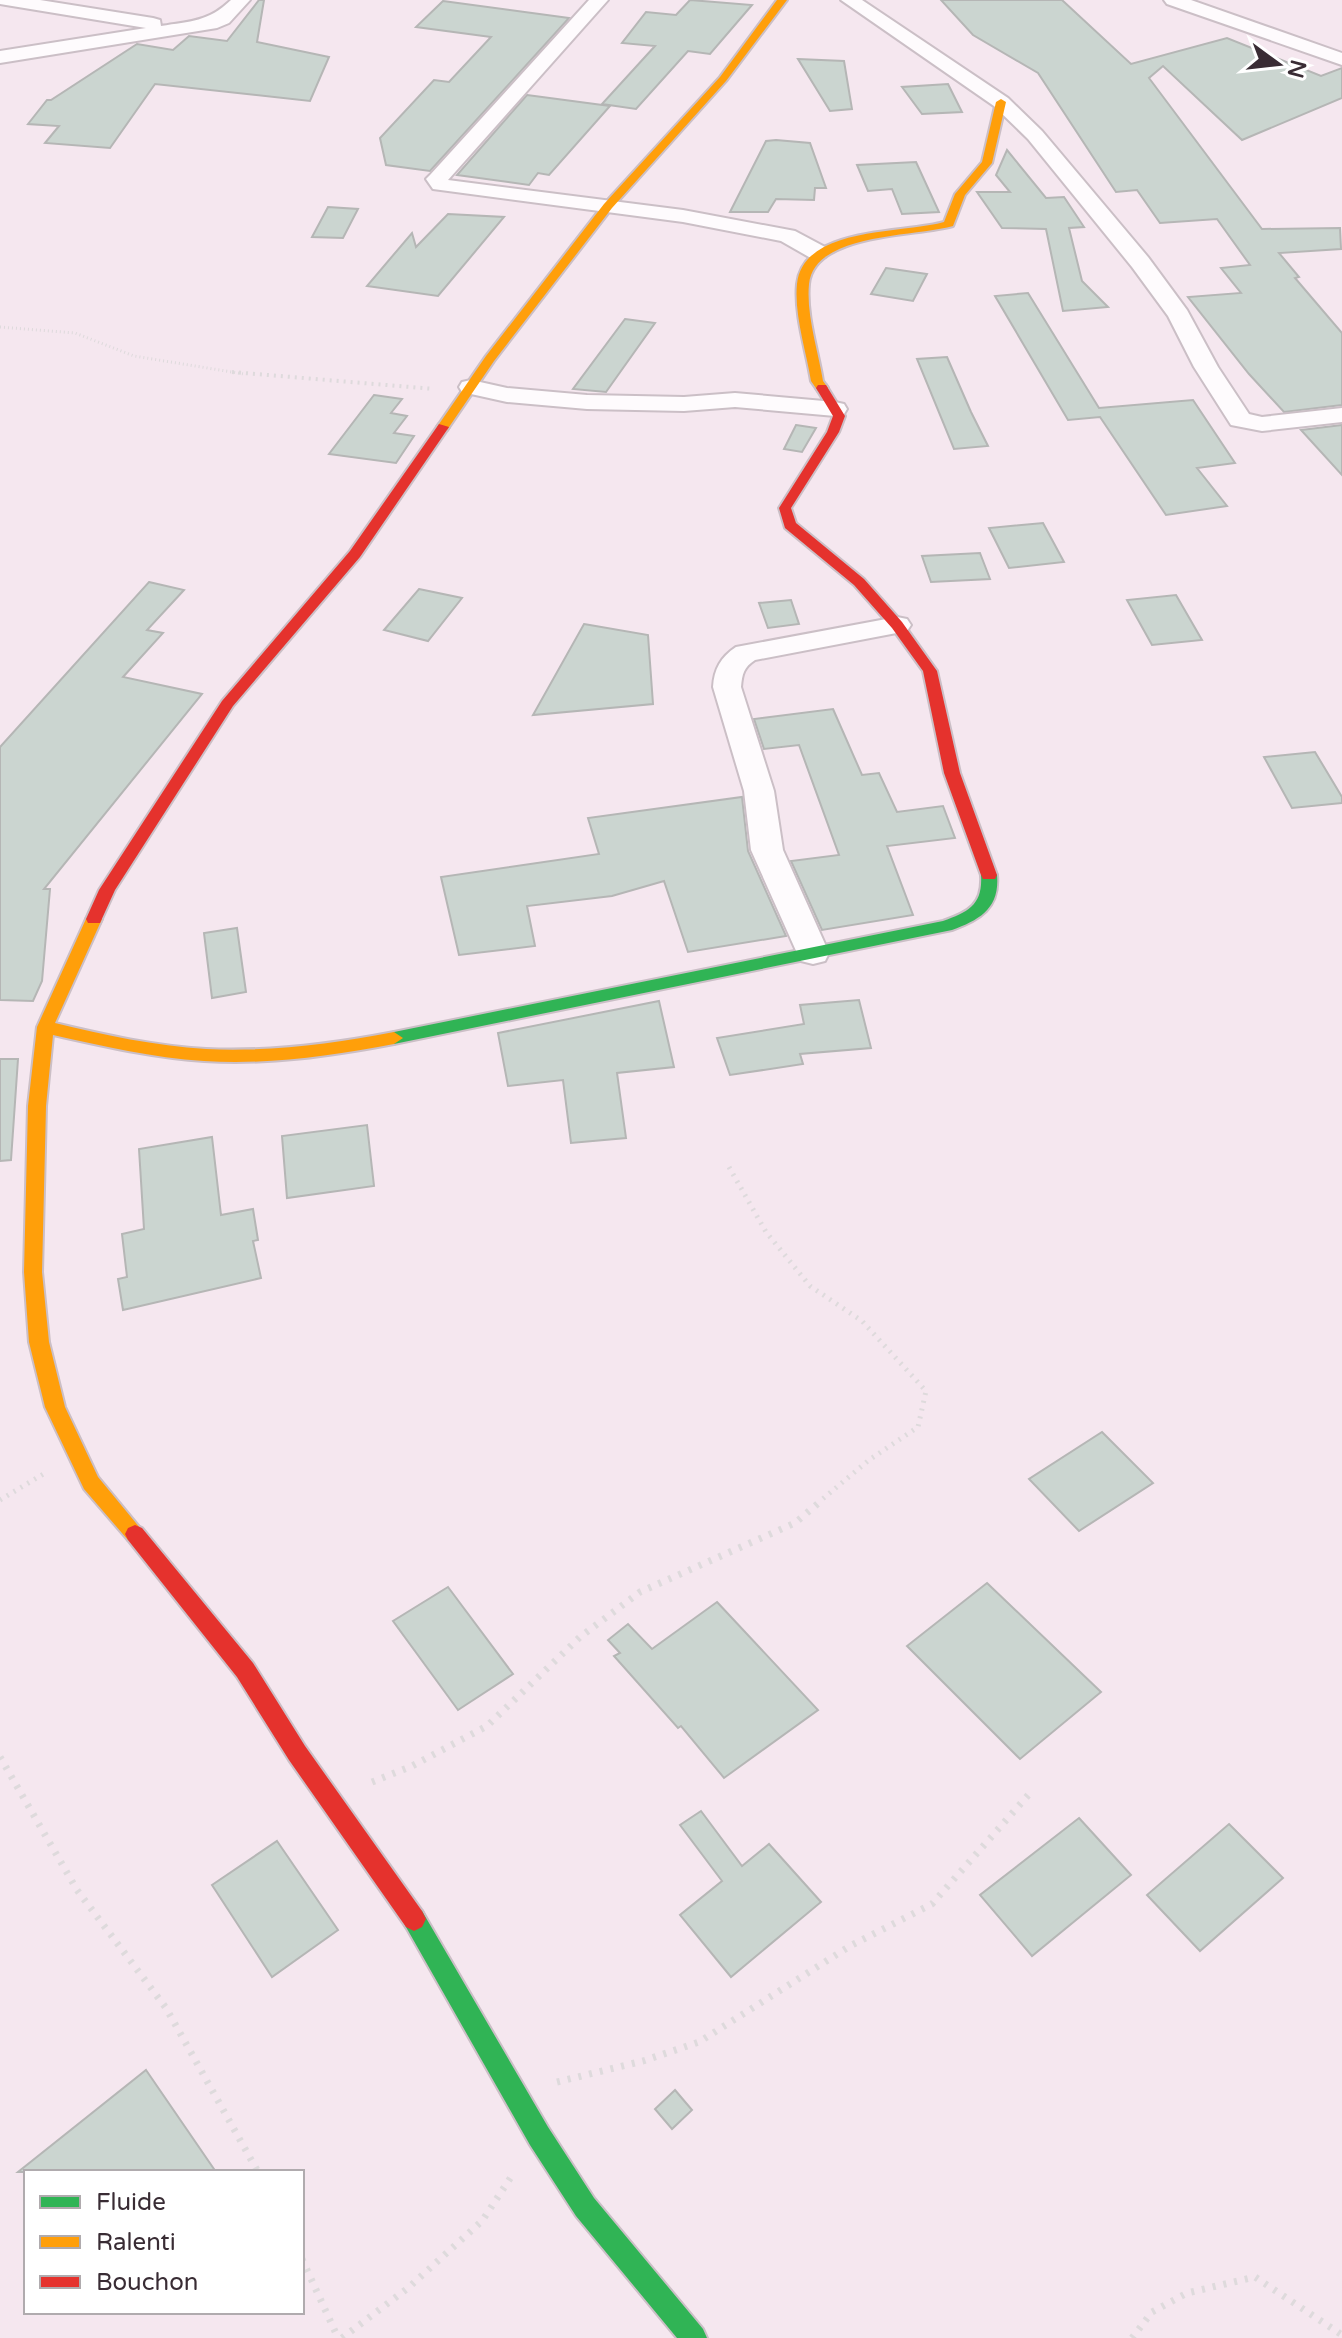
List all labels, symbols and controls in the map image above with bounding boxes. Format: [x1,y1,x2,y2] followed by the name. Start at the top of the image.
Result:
[1238,24,1318,104] north arrow
[1282,57,1311,81] text: N
[24,2170,304,2314] legend
[96,2188,166,2217] text: Fluide
[96,2228,176,2257] text: Ralenti
[96,2268,198,2297] text: Bouchon

